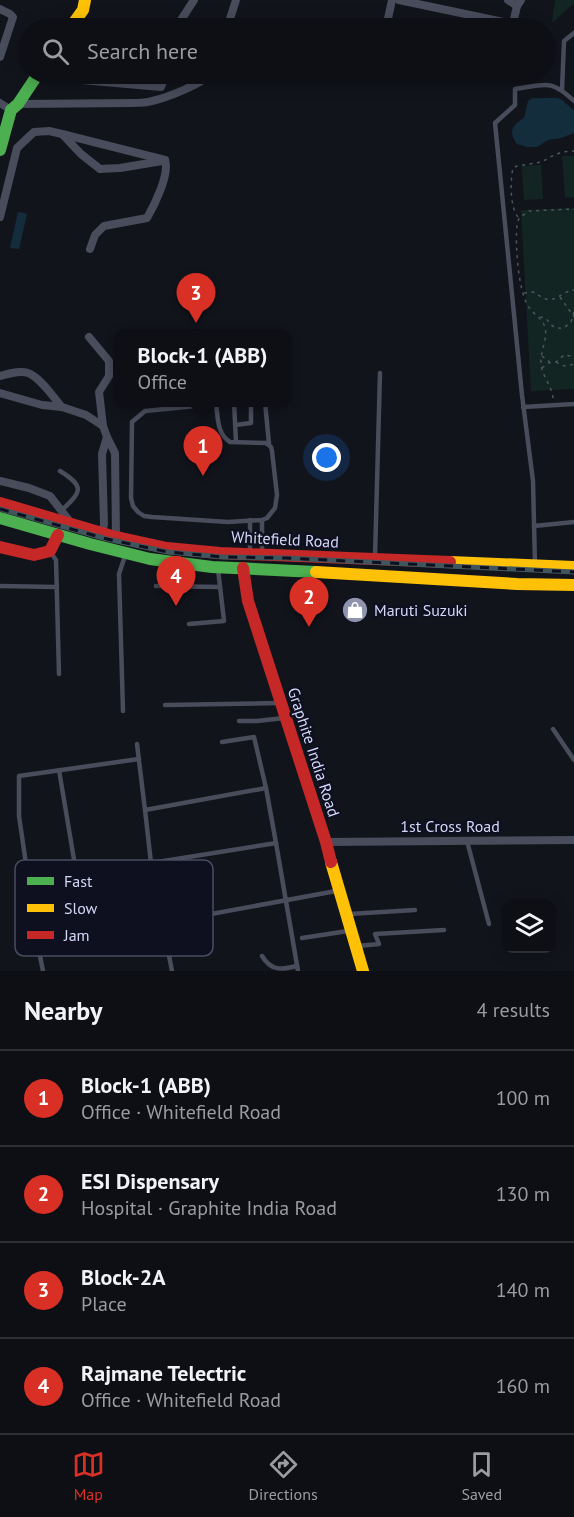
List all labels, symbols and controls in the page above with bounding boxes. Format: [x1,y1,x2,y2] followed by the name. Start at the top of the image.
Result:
[18,18,556,84] search box
[39,35,72,68] icon: search
[87,37,198,65] text: Search here
[176,274,216,323] pin: 3
[114,329,291,407] popup
[137,341,268,369] text: Block-1 (ABB)
[137,369,187,395] text: Office
[184,426,222,476] pin: 1
[312,443,341,472] your location
[231,526,339,552] street label: Whitefield Road
[156,556,195,606] pin: 4
[290,578,328,627] pin: 2
[340,595,370,625] shop icon: Maruti Suzuki
[374,600,468,620] place label: Maruti Suzuki
[284,685,344,819] street label: Graphite India Road
[400,816,500,836] street label: 1st Cross Road
[15,860,213,956] legend
[64,871,93,891] text: Fast
[64,898,98,918] text: Slow
[502,899,556,953] map controls
[502,899,556,953] button: layers
[63,925,90,945] text: Jam
[24,994,102,1027] text: Nearby
[477,997,550,1023] text: 4 results
[81,1071,211,1099] text: Block-1 (ABB)
[38,1085,49,1111] text: 1
[496,1085,550,1111] text: 100 m
[81,1099,281,1125] text: Office · Whitefield Road
[81,1167,219,1195] text: ESI Dispensary
[38,1181,49,1207] text: 2
[496,1181,550,1207] text: 130 m
[81,1195,337,1221] text: Hospital · Graphite India Road
[81,1263,165,1291] text: Block-2A
[38,1277,49,1303] text: 3
[496,1277,550,1303] text: 140 m
[81,1291,127,1317] text: Place
[81,1359,246,1387] text: Rajmane Telectric
[38,1373,49,1399] text: 4
[496,1373,550,1399] text: 160 m
[81,1387,281,1413] text: Office · Whitefield Road
[72,1448,105,1504] tab: Map
[249,1448,318,1504] tab: Directions
[461,1448,502,1504] tab: Saved

